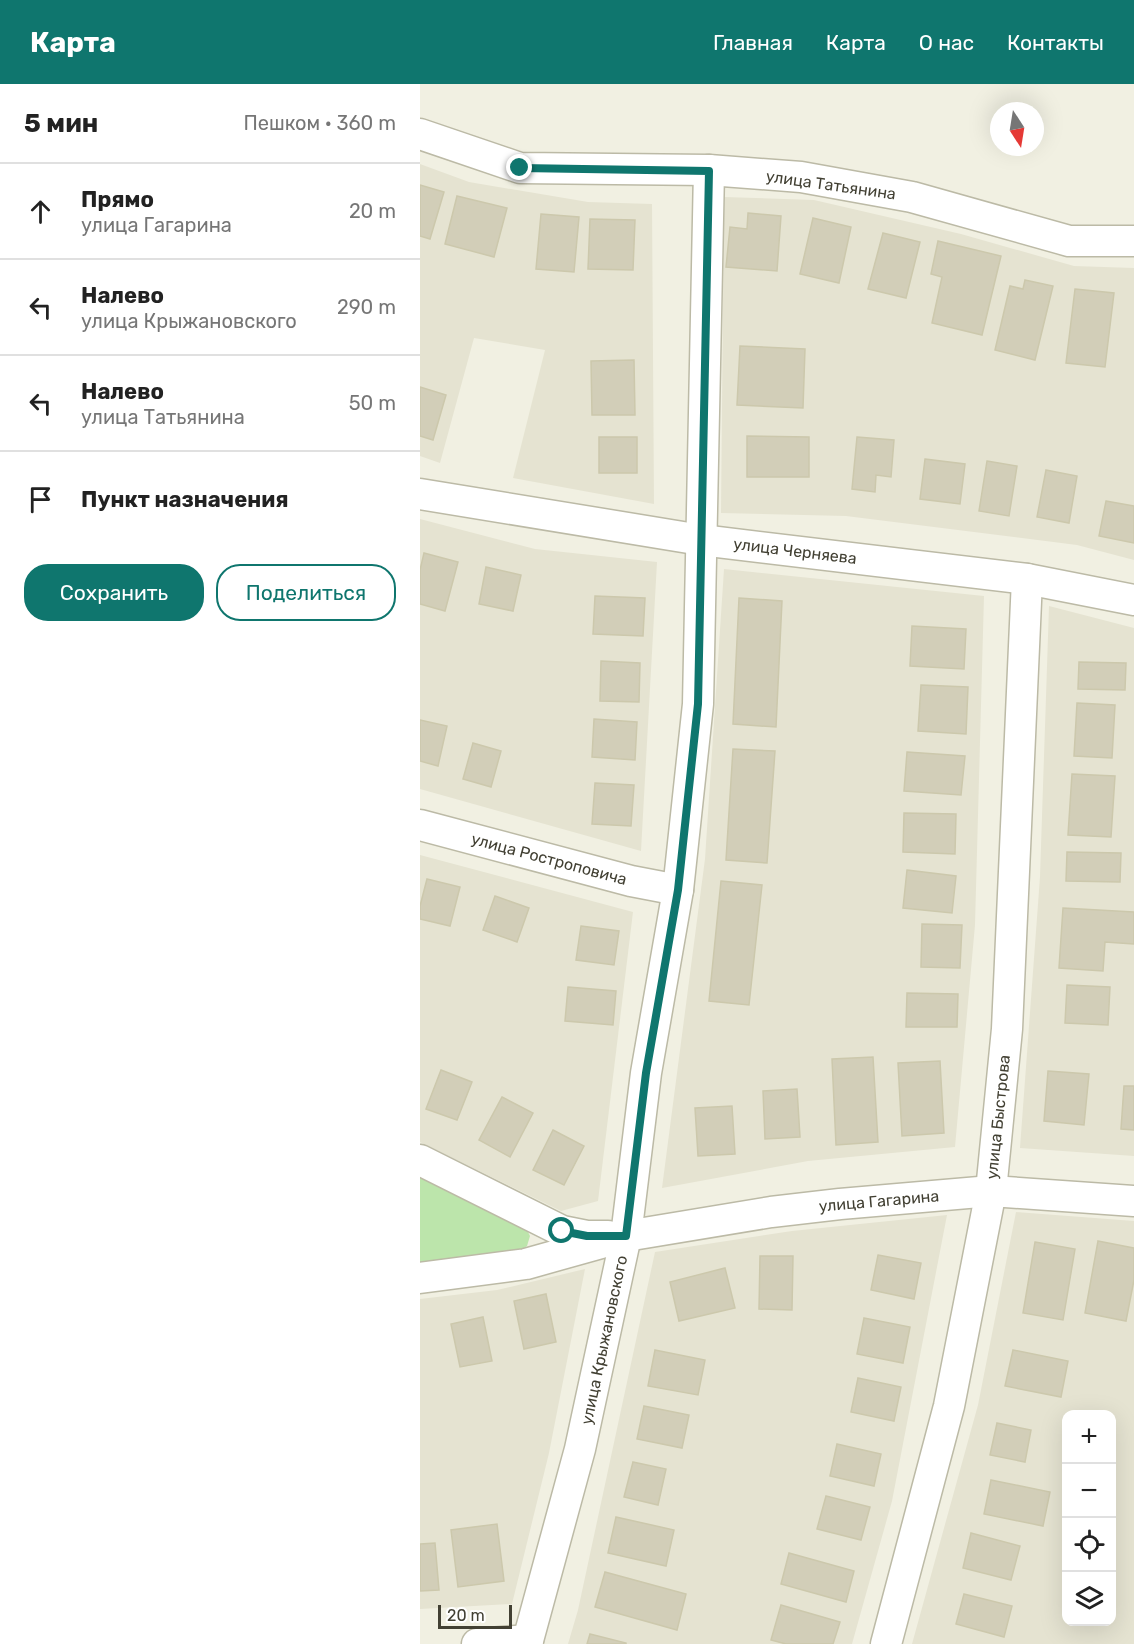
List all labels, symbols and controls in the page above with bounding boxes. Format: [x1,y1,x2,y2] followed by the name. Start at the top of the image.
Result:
[30,26,116,59] text: Карта
[713,30,793,55] text: Главная
[826,30,886,55] text: Карта
[919,30,974,55] text: О нас
[1007,30,1104,55] text: Контакты
[990,102,1044,156] north arrow
[24,108,98,139] text: 5 мин
[244,111,396,135] text: Пешком · 360 m
[506,154,532,180] route end
[765,166,897,204] street label: улица Татьянина
[81,186,154,213] text: Прямо
[24,195,57,228] icon: ahead
[349,199,396,223] text: 20 m
[81,213,232,237] text: улица Гагарина
[81,282,164,309] text: Налево
[24,291,57,324] icon: left
[337,295,396,319] text: 290 m
[81,309,297,333] text: улица Крыжановского
[81,378,164,405] text: Налево
[24,387,57,420] icon: left
[349,391,396,415] text: 50 m
[81,405,245,429] text: улица Татьянина
[24,483,57,516] icon: arrive
[81,486,289,513] text: Пункт назначения
[732,534,858,568] street label: улица Черняева
[24,564,204,621] button: Сохранить
[216,564,396,621] button: Поделиться
[469,829,629,889] street label: улица Ростроповича
[982,1054,1014,1180] street label: улица Быстрова
[818,1186,940,1216] street label: улица Гагарина
[548,1217,574,1243] route start
[577,1254,631,1426] street label: улица Крыжановского
[1062,1410,1116,1626] map controls
[1062,1410,1116,1464] button: +
[1062,1464,1116,1518] button: −
[1062,1518,1116,1572] button: locate
[1062,1572,1116,1626] button: layers
[438,1602,512,1630] scale bar
[447,1606,485,1625] text: 20 m

